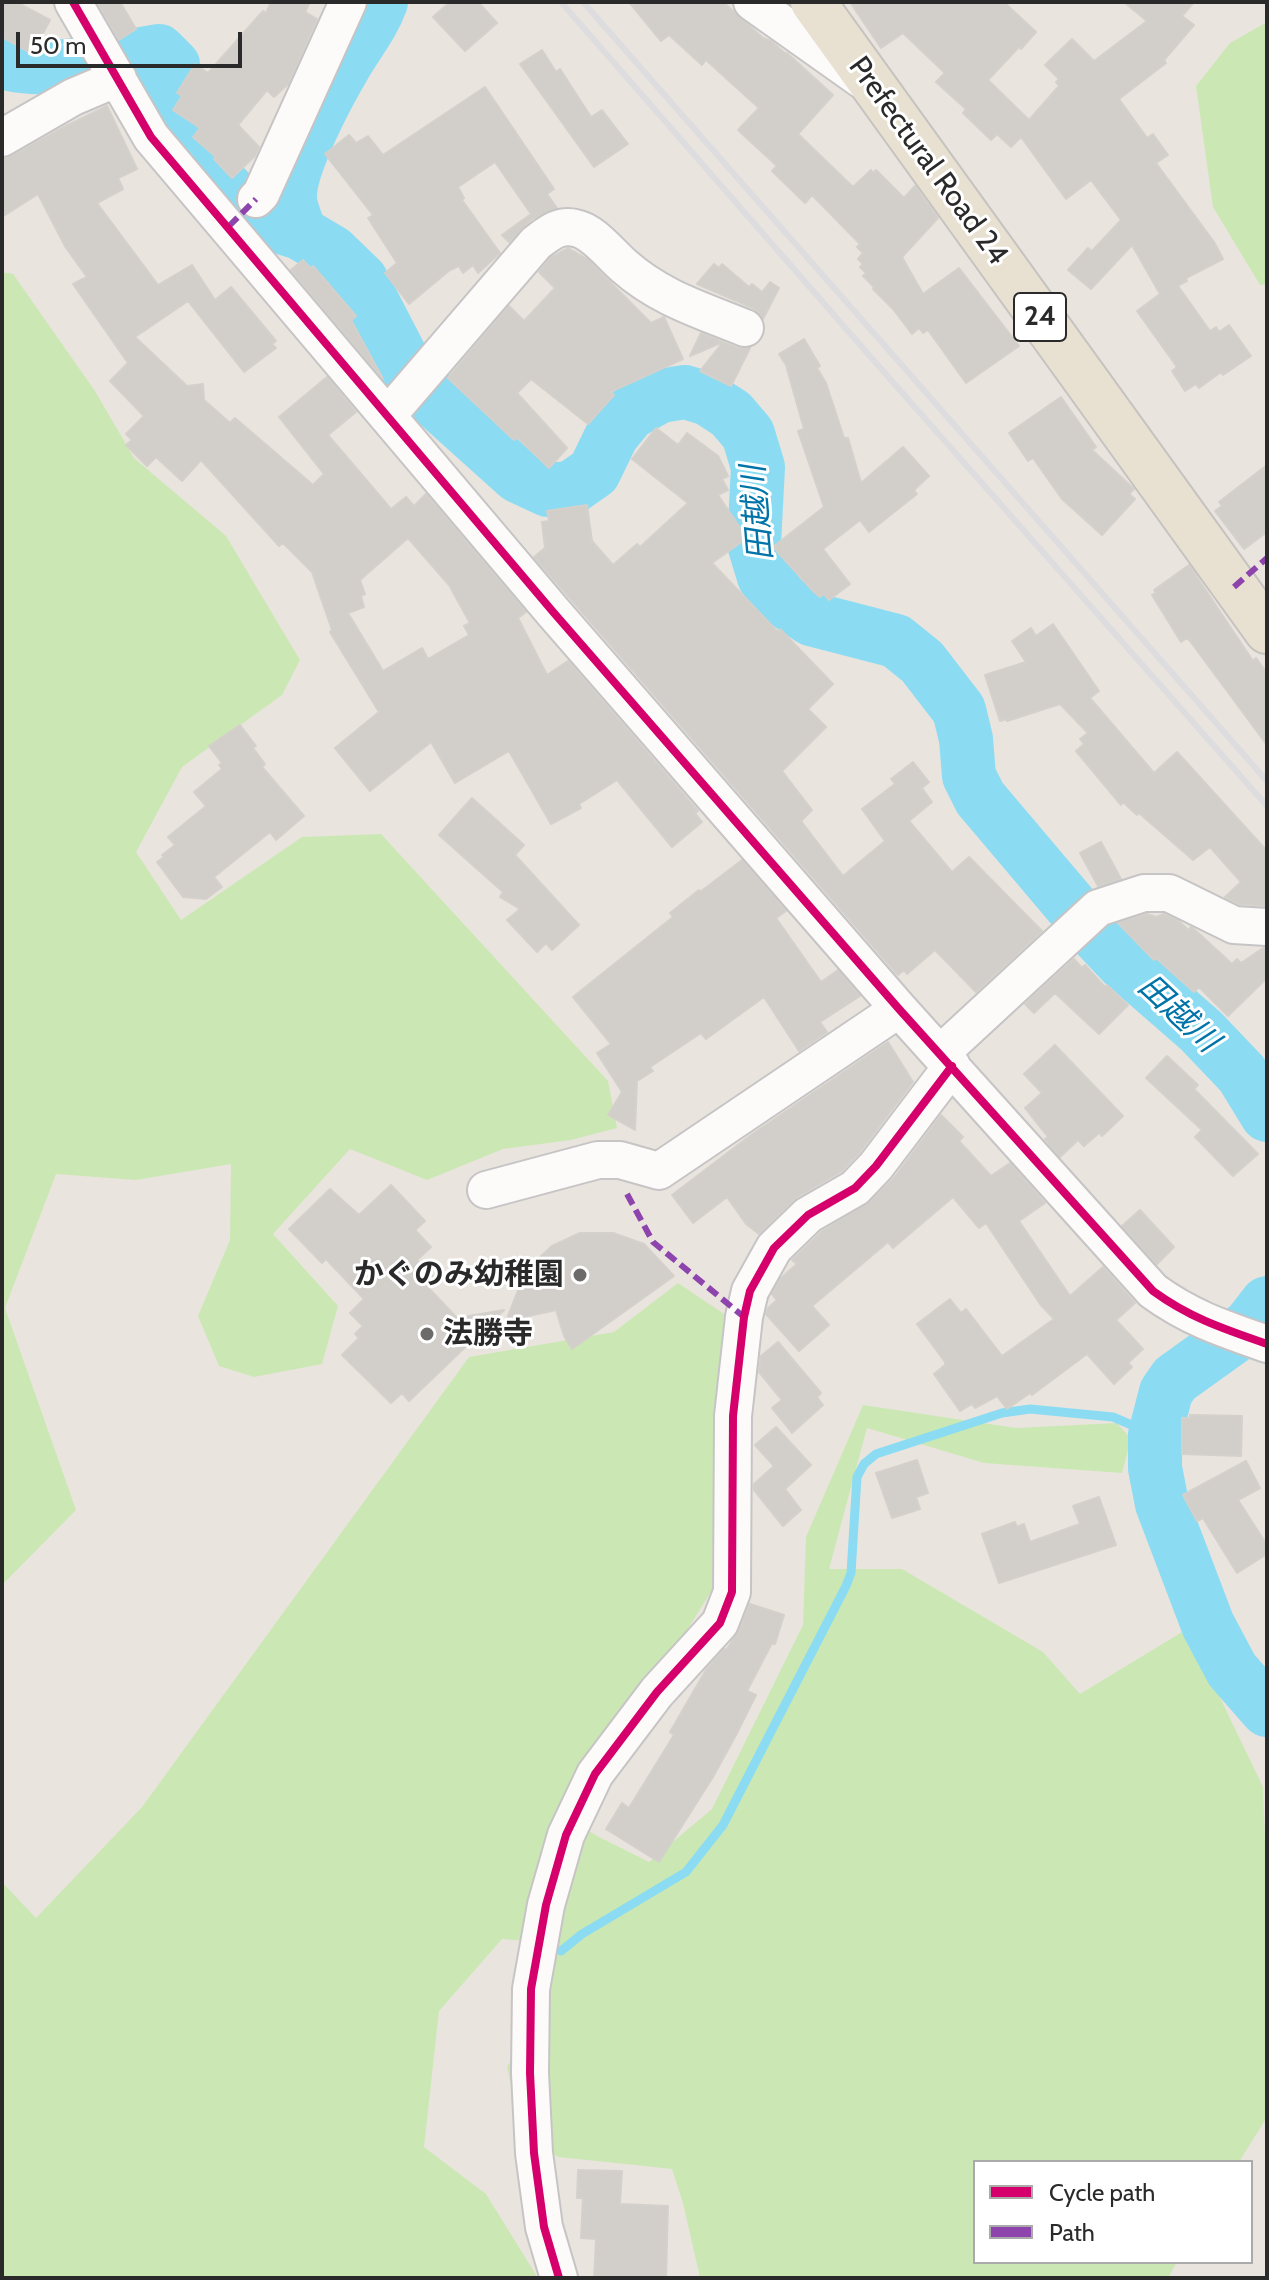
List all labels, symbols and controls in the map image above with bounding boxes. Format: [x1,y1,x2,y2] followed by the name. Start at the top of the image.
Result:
[20,16,246,66] scale bar
[30,31,86,60] text: 50 m
[840,50,1016,272] street label: Prefectural Road 24
[1014,293,1066,341] road number: 24
[735,464,781,562] water label: 田越川
[1130,967,1226,1061] water label: 田越川
[354,1257,564,1293] place label: かぐのみ幼稚園
[571,1266,589,1284] marker: かぐのみ幼稚園
[443,1316,533,1352] place label: 法勝寺
[418,1325,436,1343] marker: 法勝寺
[973,2160,1253,2264] legend
[1049,2178,1155,2207] text: Cycle path
[1049,2218,1095,2247] text: Path

